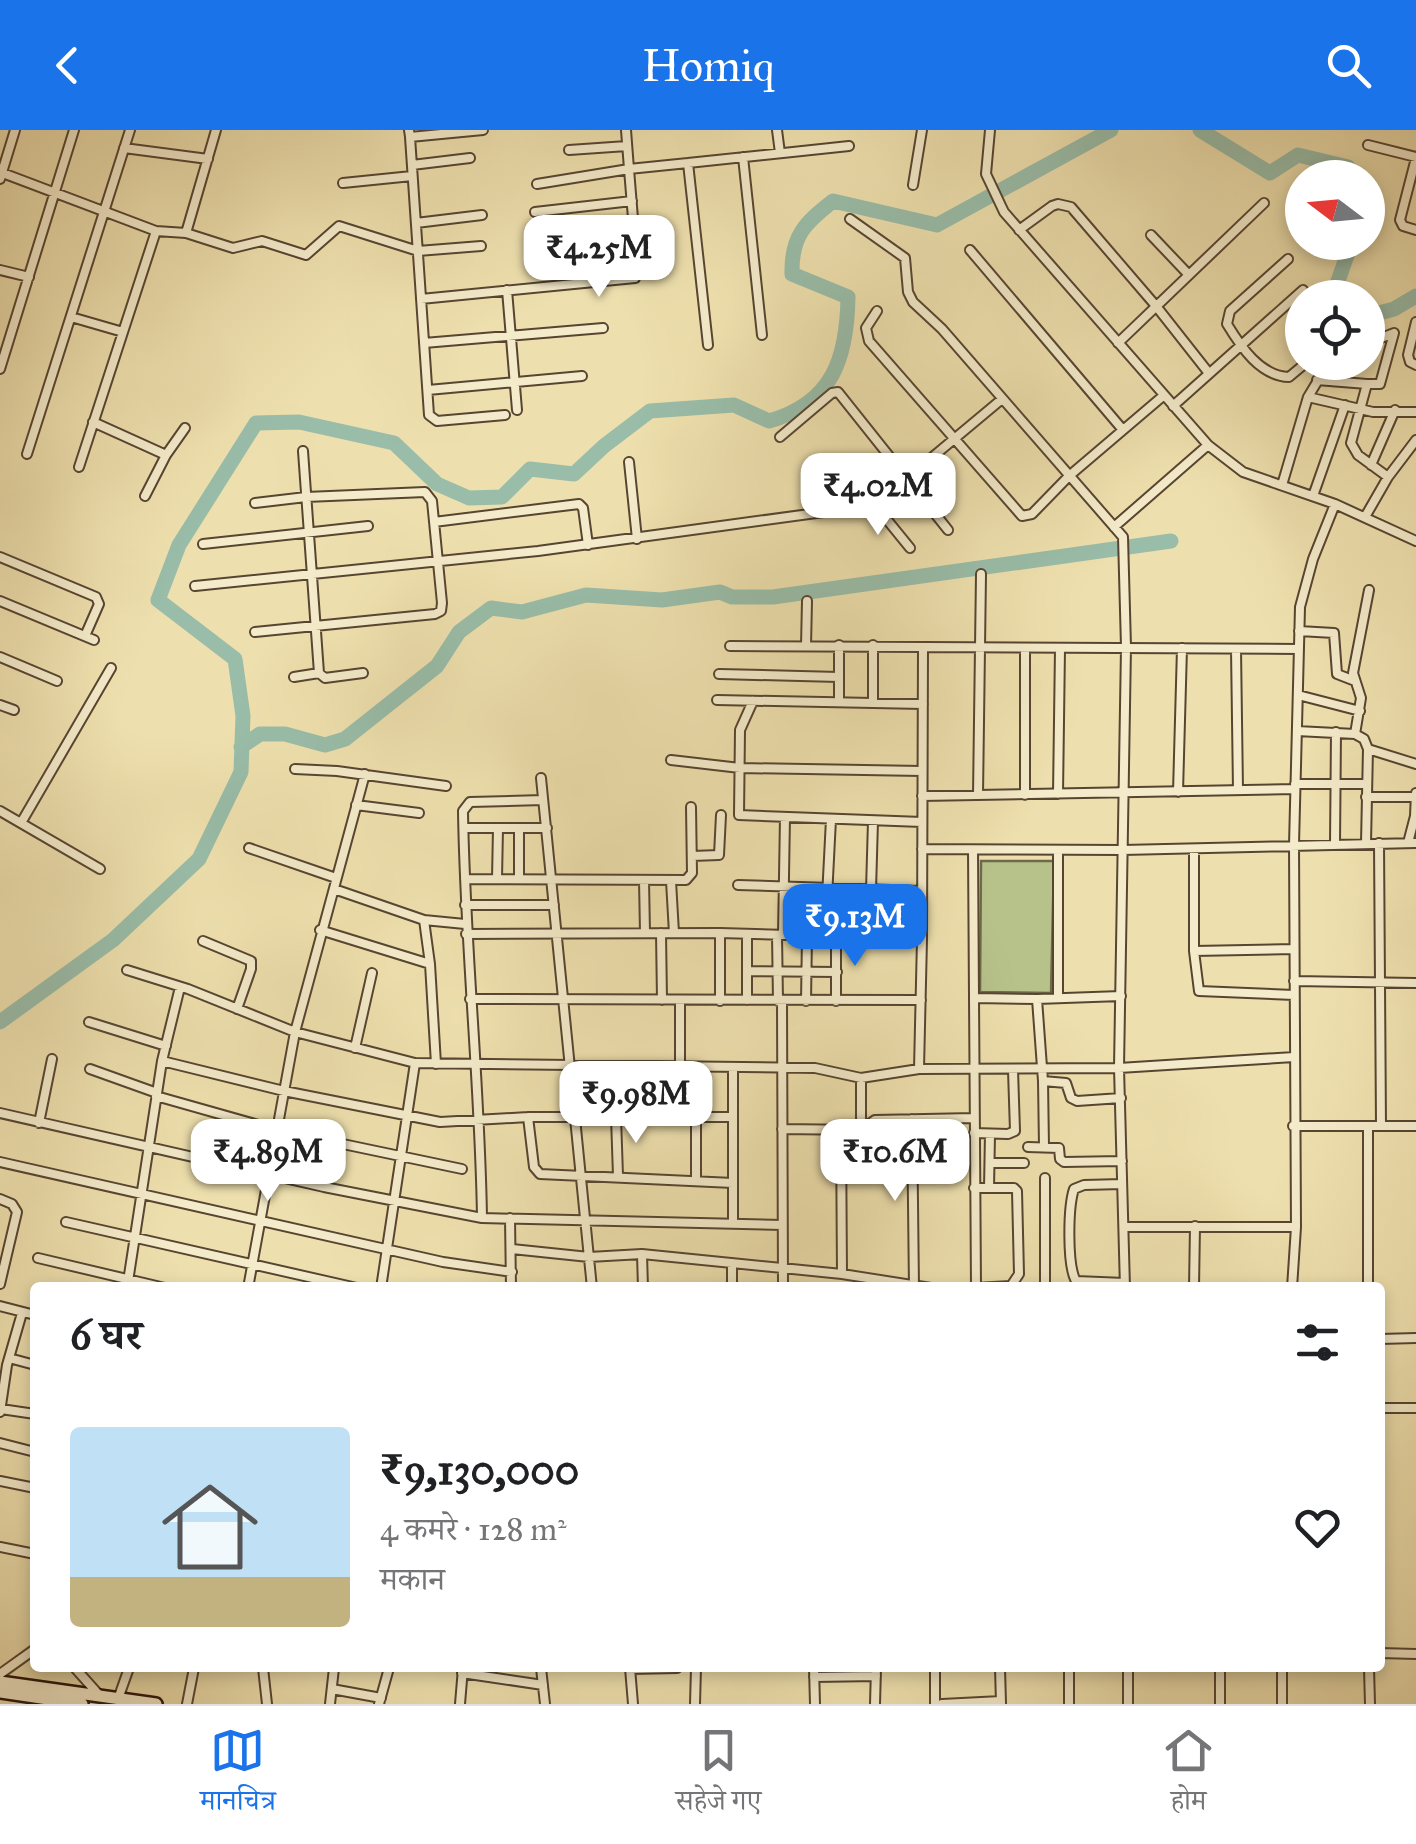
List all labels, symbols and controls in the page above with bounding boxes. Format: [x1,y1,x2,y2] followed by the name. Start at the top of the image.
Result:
[40,38,95,93] icon: back
[642,38,774,93] text: Homiq
[1321,38,1376,93] icon: search
[1285,160,1385,260] north arrow
[1285,160,1385,380] map controls
[518,215,680,300] pin: ₹4.25M
[546,228,652,267] text: ₹4.25M
[1285,280,1385,380] button: locate
[797,453,959,538] pin: ₹4.02M
[823,466,933,505] text: ₹4.02M
[774,884,936,969] pin: ₹9.13M
[805,897,905,936] text: ₹9.13M
[555,1061,717,1146] pin: ₹9.98M
[581,1074,691,1113] text: ₹9.98M
[187,1119,349,1204] pin: ₹4.89M
[814,1119,976,1204] pin: ₹10.6M
[213,1132,323,1171] text: ₹4.89M
[842,1132,948,1171] text: ₹10.6M
[70,1309,142,1361] text: 6 घर
[1290,1315,1345,1370] icon: filters
[380,1444,579,1496] text: ₹9,130,000
[150,1467,270,1587] icon: home
[1290,1500,1345,1555] icon: heart
[380,1510,567,1549] text: 4 कमरे · 128 m²
[380,1560,445,1599] text: मकान
[200,1723,276,1828] tab: मानचित्र
[676,1723,761,1828] tab: सहेजे गए
[1161,1723,1216,1828] tab: होम

